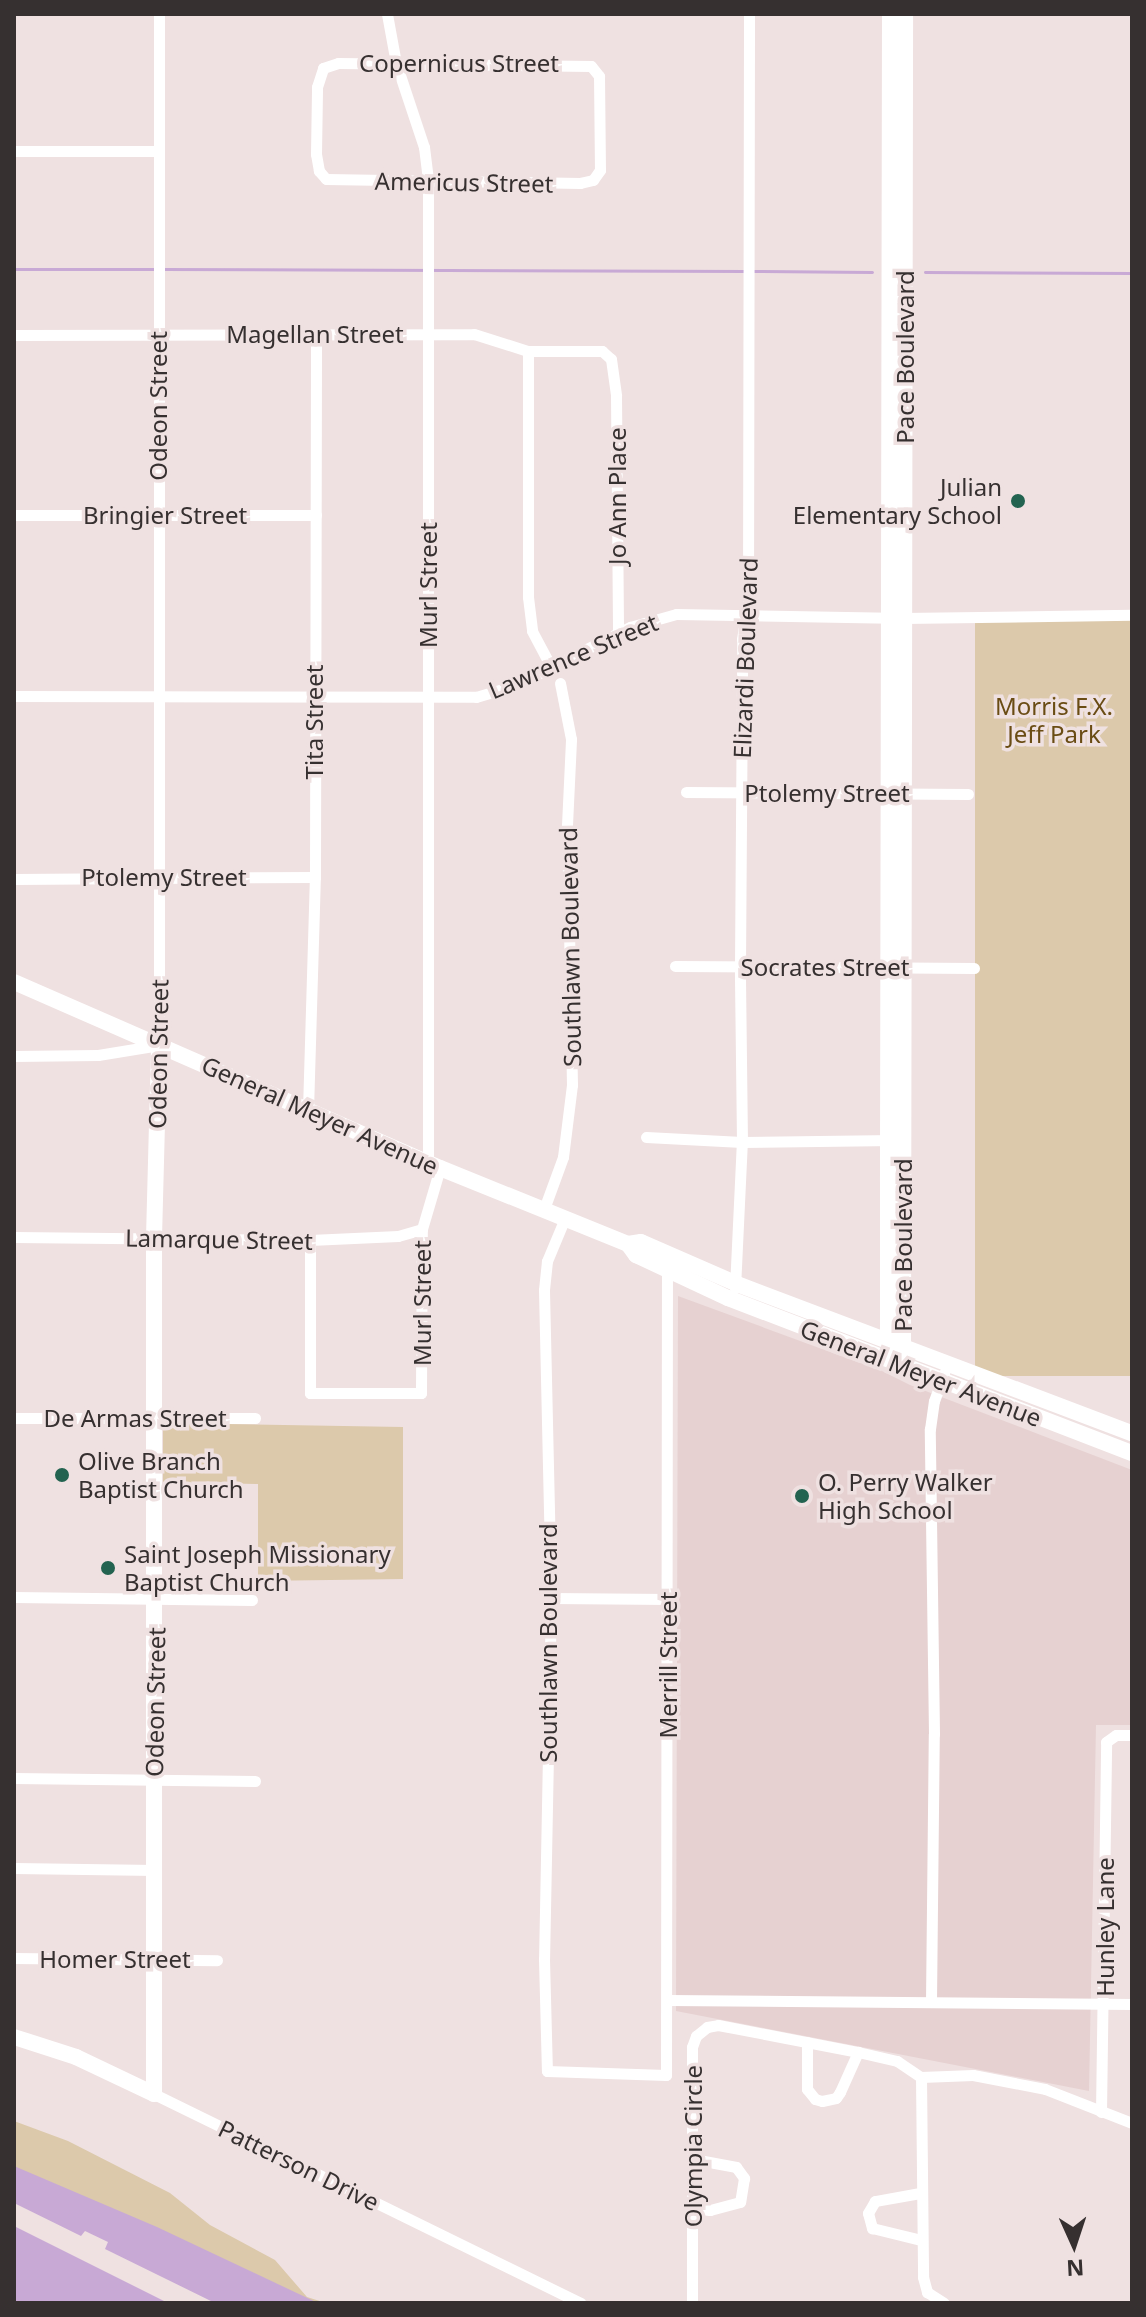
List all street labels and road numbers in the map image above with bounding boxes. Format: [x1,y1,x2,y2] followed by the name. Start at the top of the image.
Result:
[359,49,559,77] street label: Copernicus Street
[375,166,553,198] street label: Americus Street
[891,270,919,444] street label: Pace Boulevard
[226,320,404,348] street label: Magellan Street
[144,331,172,481] street label: Odeon Street
[603,427,631,565] street label: Jo Ann Place
[83,501,247,529] street label: Bringier Street
[414,522,442,648] street label: Murl Street
[727,557,763,759] street label: Elizardi Boulevard
[484,607,662,705] street label: Lawrence Street
[300,665,328,779] street label: Tita Street
[744,779,910,807] street label: Ptolemy Street
[554,827,586,1067] street label: Southlawn Boulevard
[81,863,247,891] street label: Ptolemy Street
[740,953,910,981] street label: Socrates Street
[142,979,174,1129] street label: Odeon Street
[197,1050,443,1180] street label: General Meyer Avenue
[889,1158,917,1332] street label: Pace Boulevard
[125,1223,313,1255] street label: Lamarque Street
[408,1240,436,1366] street label: Murl Street
[796,1314,1046,1432] street label: General Meyer Avenue
[43,1404,227,1432] street label: De Armas Street
[534,1523,562,1763] street label: Southlawn Boulevard
[654,1592,682,1738] street label: Merrill Street
[139,1627,171,1777] street label: Odeon Street
[1091,1857,1119,1997] street label: Hunley Lane
[39,1945,191,1973] street label: Homer Street
[679,2065,707,2227] street label: Olympia Circle
[214,2114,384,2216] street label: Patterson Drive

